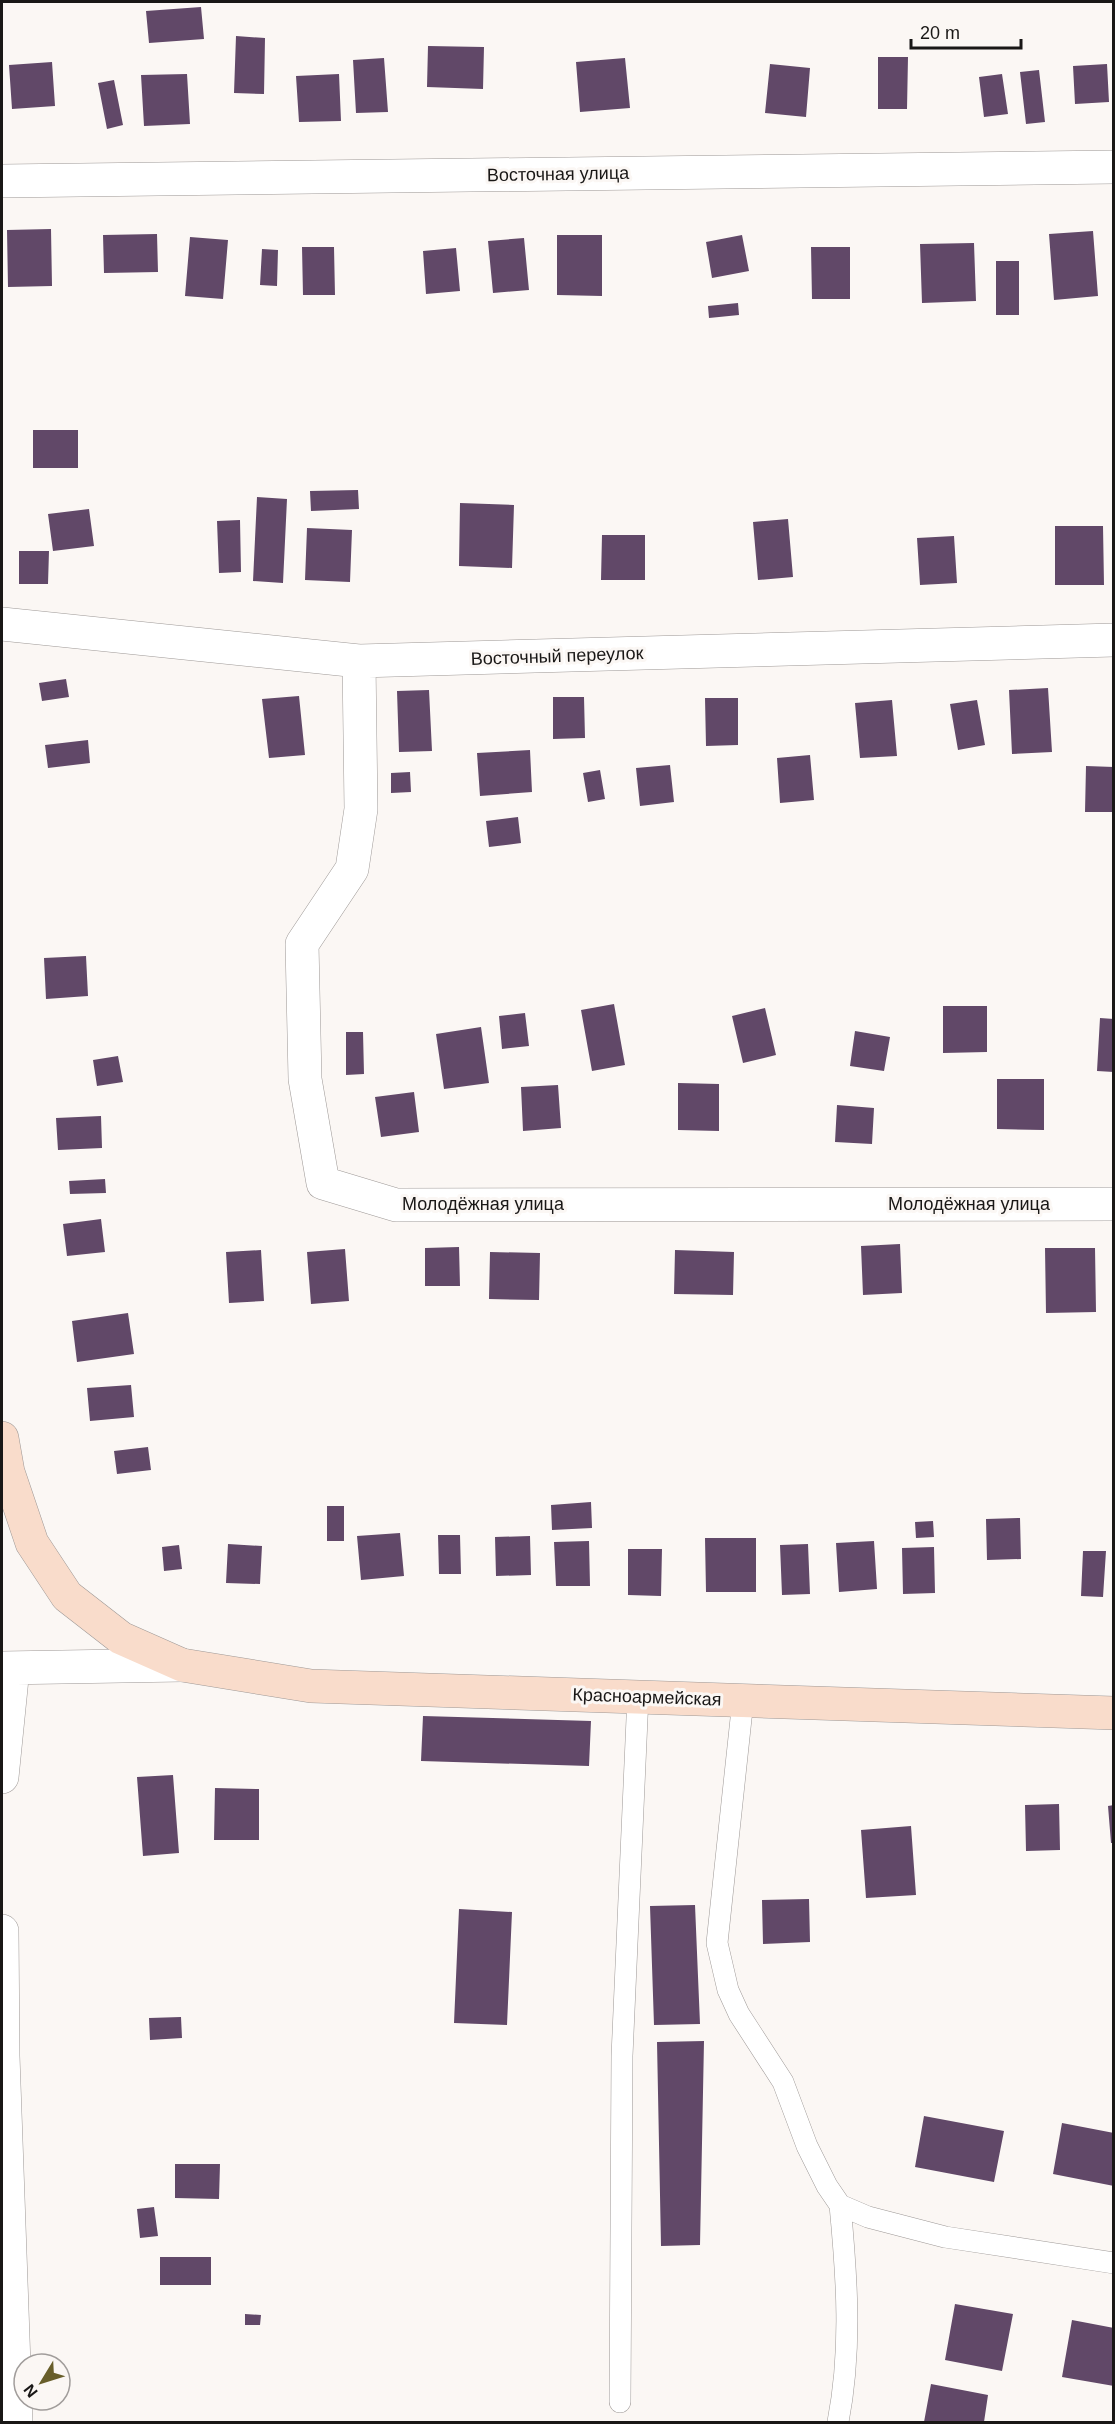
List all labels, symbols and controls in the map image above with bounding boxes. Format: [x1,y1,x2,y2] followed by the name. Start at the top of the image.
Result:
[911,12,1020,50] scale bar
[920,23,960,43] text: 20 m
[487,163,630,185] street label: Восточная улица
[470,643,644,669] street label: Восточный переулок
[402,1194,565,1214] street label: Молодёжная улица
[888,1194,1051,1214] street label: Молодёжная улица
[572,1684,722,1710] street label: Красноармейская
[12,2352,72,2412] north arrow
[20,2381,41,2401] text: N

